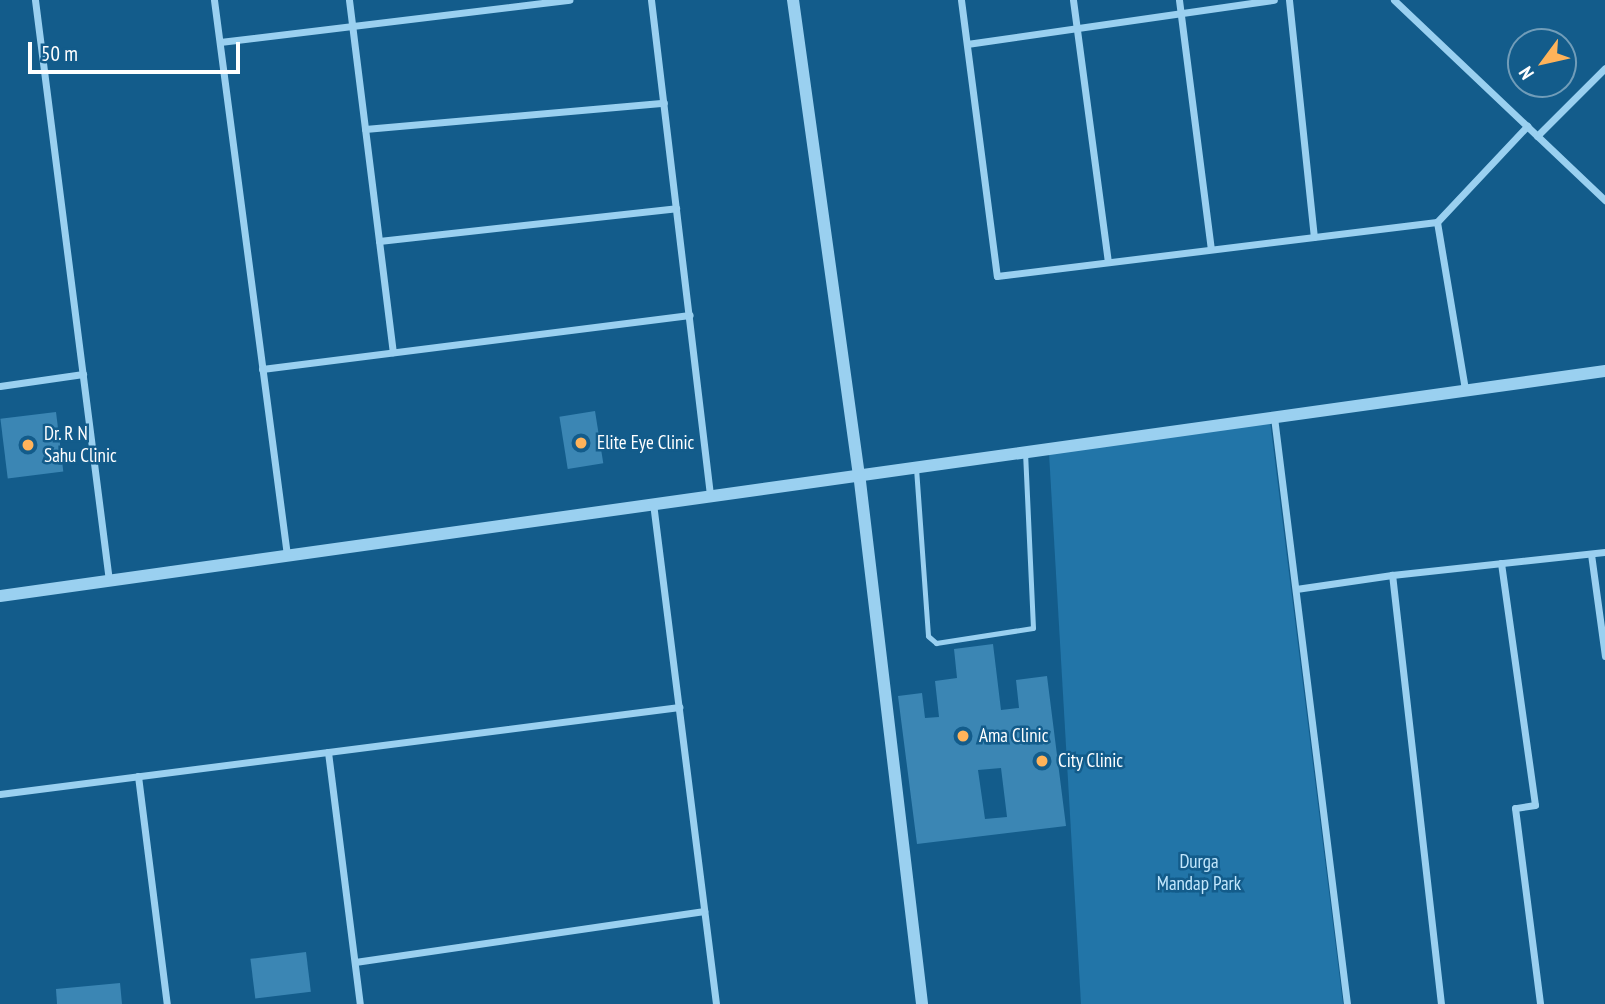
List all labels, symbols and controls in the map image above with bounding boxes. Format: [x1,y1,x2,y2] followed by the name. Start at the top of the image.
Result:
[32,28,243,72] scale bar
[1507,28,1577,98] north arrow
[41,40,78,67] text: 50 m
[1513,63,1539,84] text: N
[44,423,117,467] place label: Dr. R N Sahu Clinic
[597,432,694,454] place label: Elite Eye Clinic
[571,433,591,453] marker: Elite Eye Clinic
[18,435,38,455] marker: Dr. R N Sahu Clinic
[979,725,1048,747] place label: Ama Clinic
[953,726,973,746] marker: Ama Clinic
[1058,750,1124,772] place label: City Clinic
[1032,751,1052,771] marker: City Clinic
[1157,851,1241,895] park label: Durga Mandap Park

